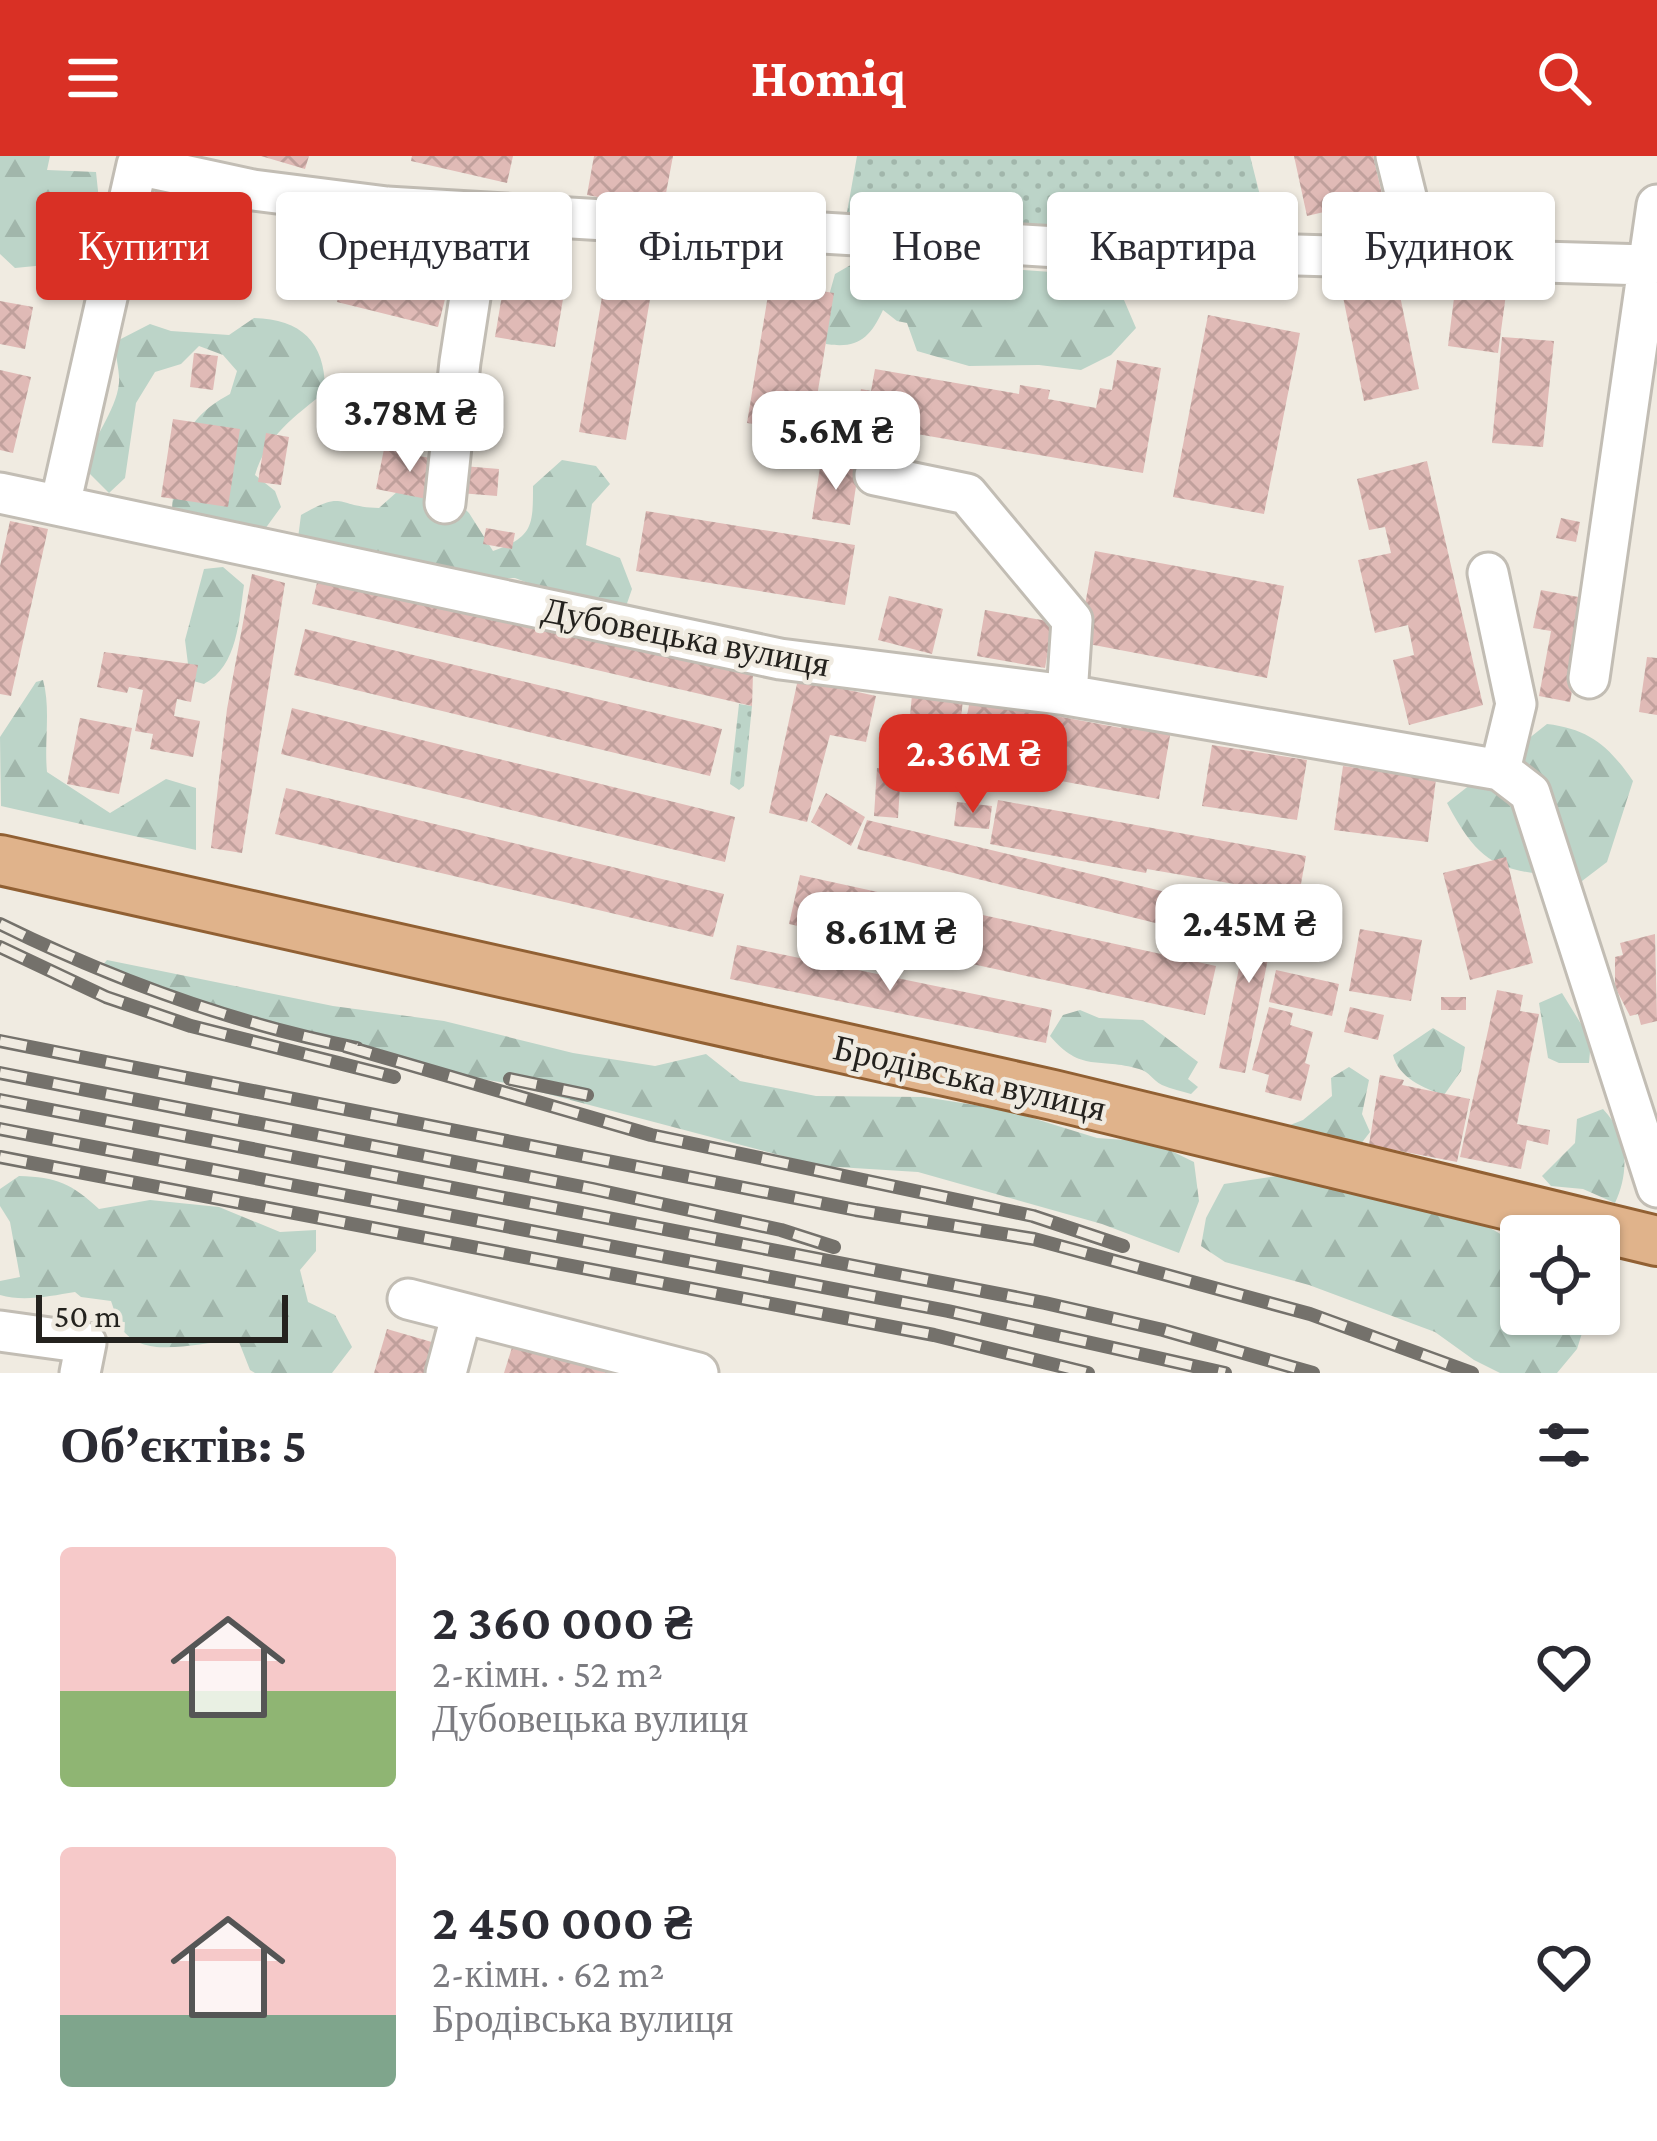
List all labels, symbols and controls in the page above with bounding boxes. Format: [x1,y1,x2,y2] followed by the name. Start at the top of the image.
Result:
[60,45,126,111] icon: menu
[1531,45,1597,111] icon: search
[751,48,906,108] text: Homiq
[36,192,252,300] chip: Купити
[276,192,572,300] chip: Орендувати
[596,192,826,300] chip: Фільтри
[850,192,1023,300] chip: Нове
[1047,192,1298,300] chip: Квартира
[1322,192,1555,300] chip: Будинок
[299,373,521,475] pin: 3.78M ₴
[344,390,476,433] text: 3.78M ₴
[738,391,934,493] pin: 5.6M ₴
[779,408,893,451] text: 5.6M ₴
[539,590,833,684] street label: Дубовецька вулиця
[862,714,1084,816] pin: 2.36M ₴
[906,731,1040,774] text: 2.36M ₴
[1138,884,1360,986] pin: 2.45M ₴
[779,892,1001,994] pin: 8.61M ₴
[1182,901,1316,944] text: 2.45M ₴
[824,909,956,952] text: 8.61M ₴
[830,1027,1110,1129] street label: Бродівська вулиця
[1500,1215,1620,1335] map controls
[1500,1215,1620,1335] button: locate
[36,1289,288,1342] scale bar
[54,1297,121,1334] text: 50 m
[1531,1412,1597,1478] icon: filters
[60,1416,307,1473] text: Об’єктів: 5
[432,1593,692,1650] text: 2 360 000 ₴
[156,1595,300,1739] icon: home
[1531,1634,1597,1700] icon: heart
[432,1652,663,1695] text: 2-кімн. · 52 m²
[432,1697,748,1740] text: Дубовецька вулиця
[432,1893,692,1950] text: 2 450 000 ₴
[156,1895,300,2039] icon: home
[1531,1934,1597,2000] icon: heart
[432,1952,665,1995] text: 2-кімн. · 62 m²
[432,1997,733,2040] text: Бродівська вулиця

